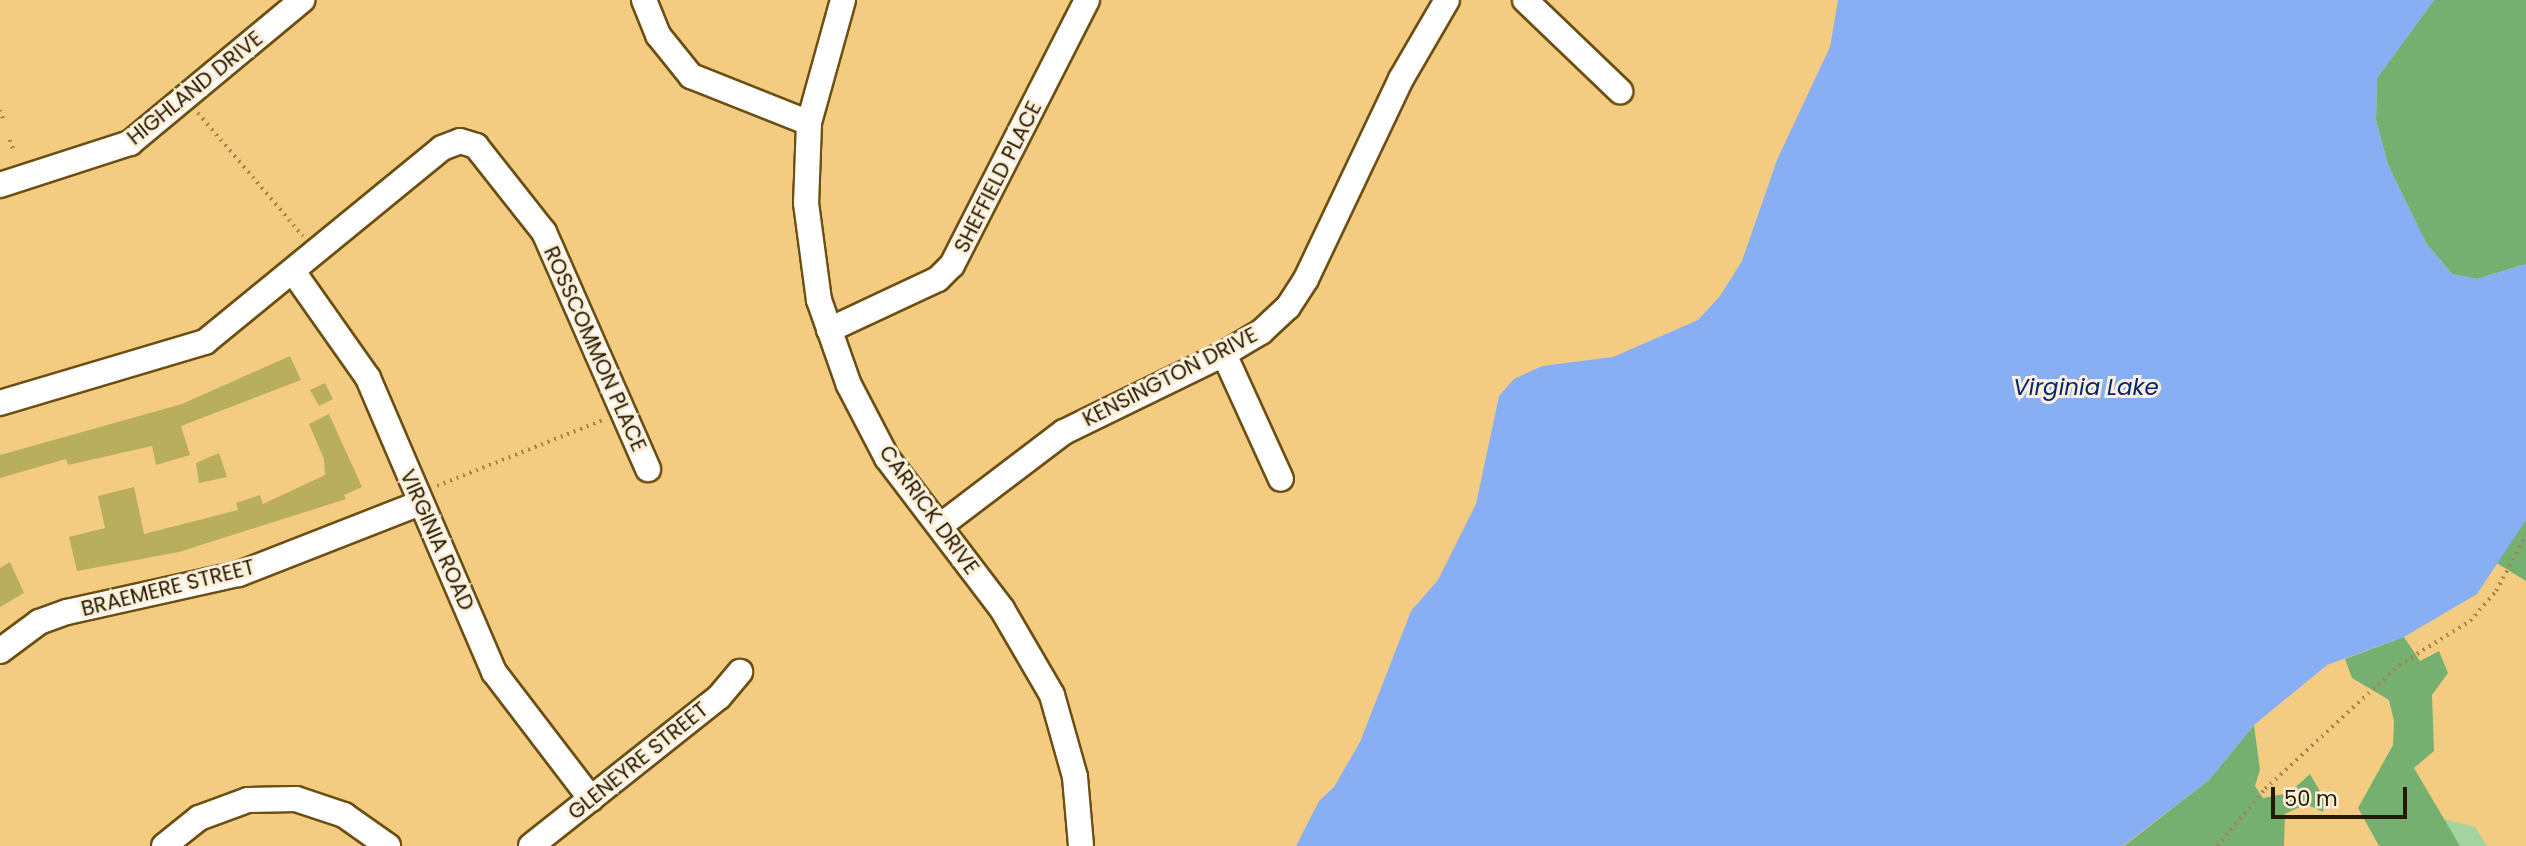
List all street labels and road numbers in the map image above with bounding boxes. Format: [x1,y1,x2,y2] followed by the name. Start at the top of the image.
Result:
[122,26,268,150] street label: HIGHLAND DRIVE
[949,97,1047,257] street label: SHEFFIELD PLACE
[538,242,652,456] street label: ROSSCOMMON PLACE
[1078,322,1262,432] street label: KENSINGTON DRIVE
[874,441,984,579] street label: CARRICK DRIVE
[395,466,479,614] street label: VIRGINIA ROAD
[79,554,257,622] street label: BRAEMERE STREET
[563,697,713,825] street label: GLENEYRE STREET

